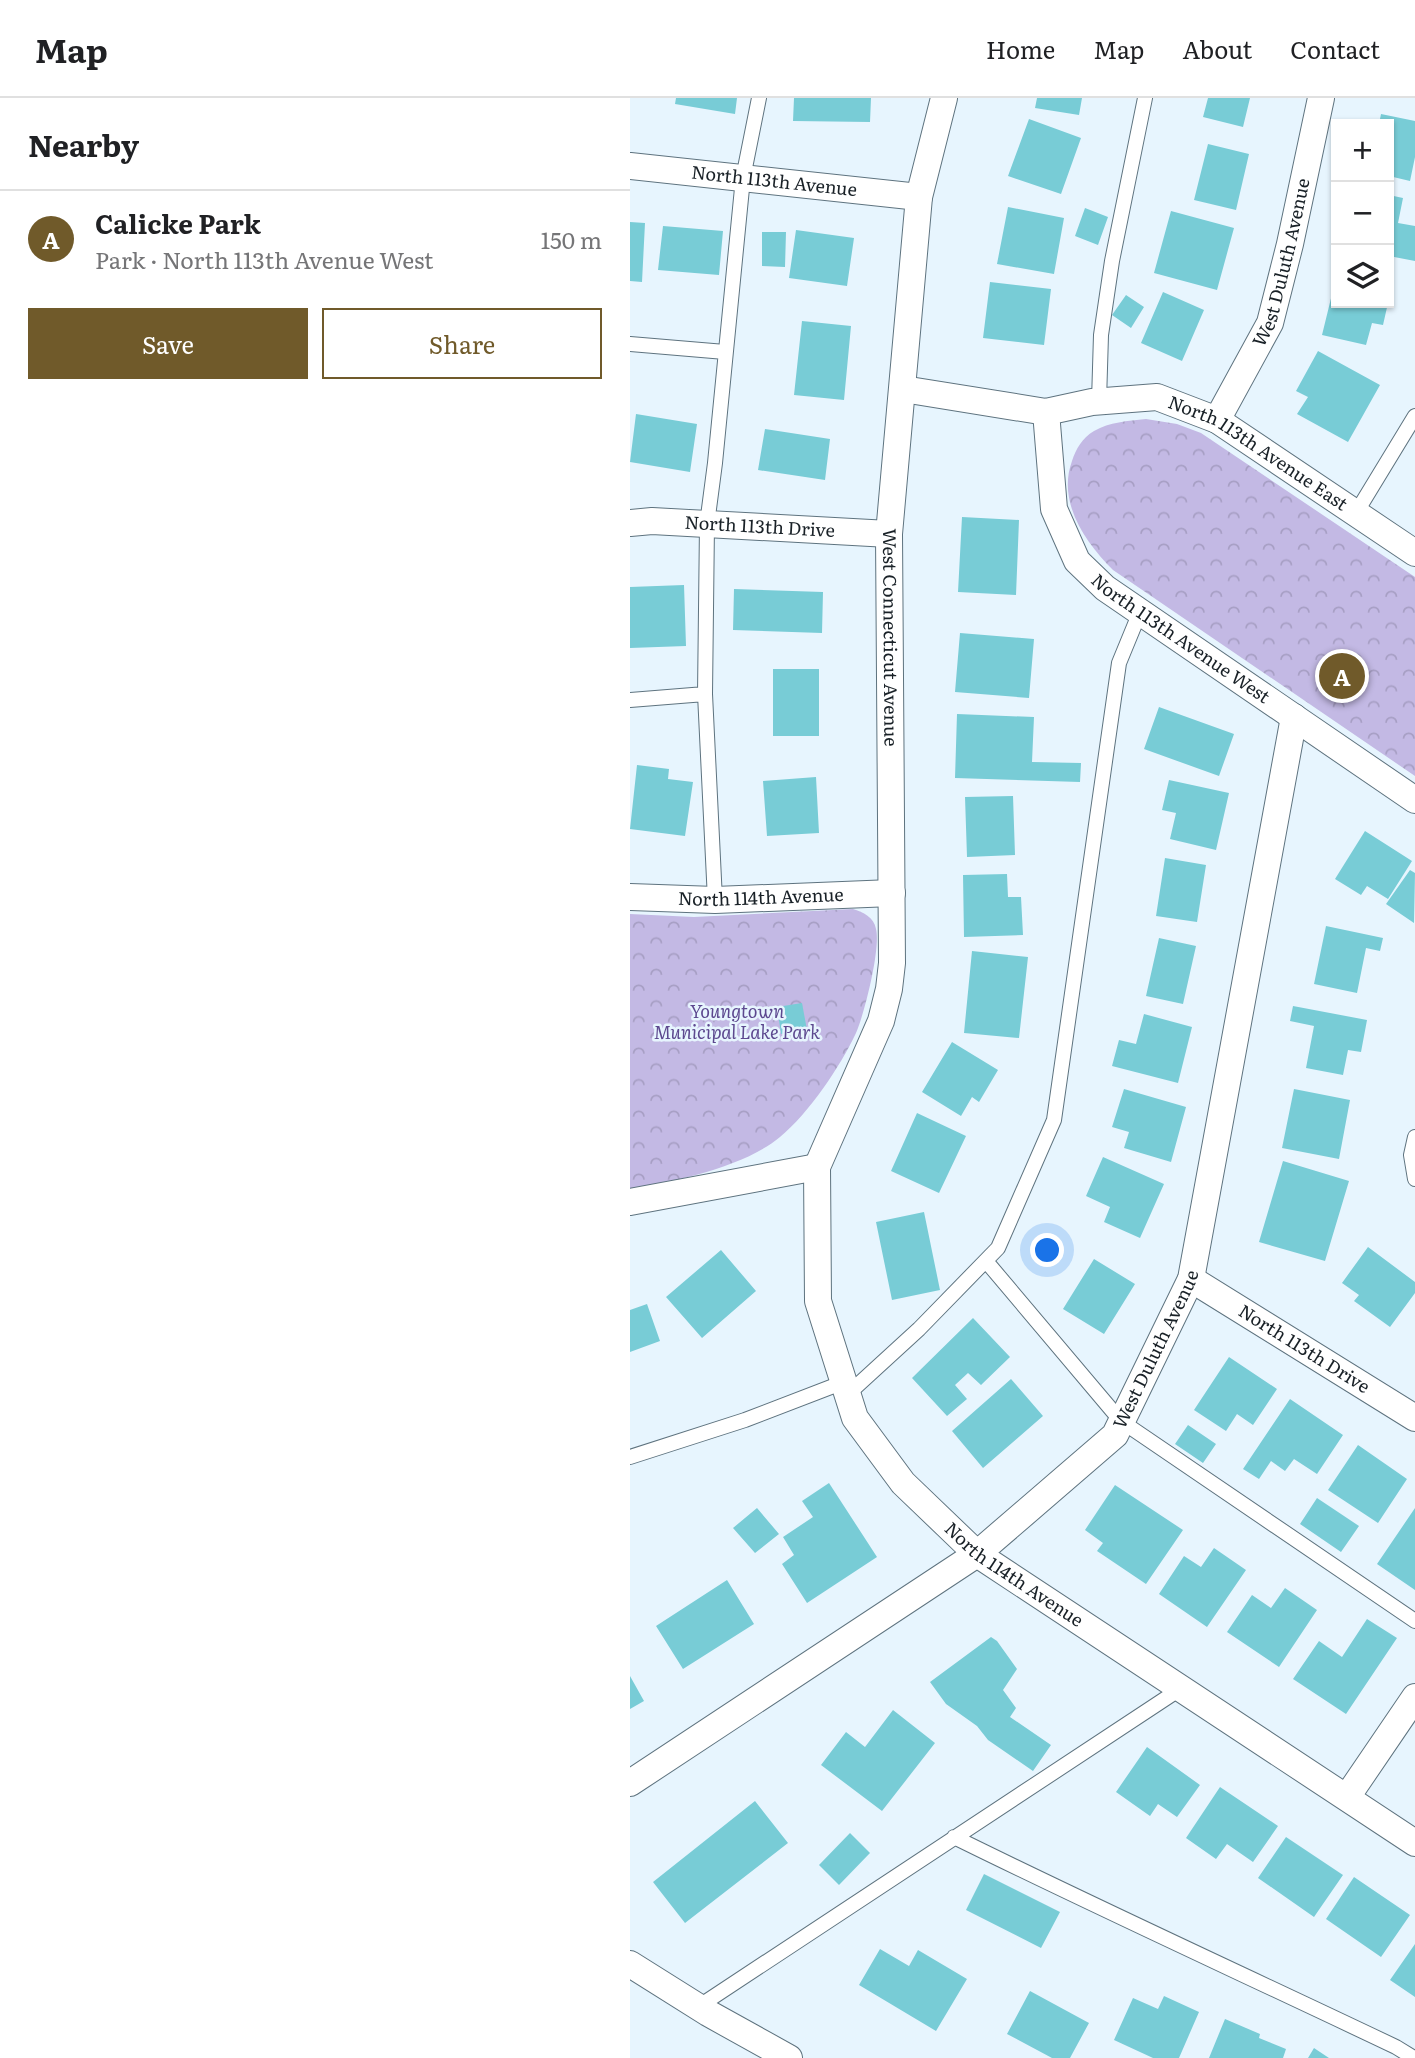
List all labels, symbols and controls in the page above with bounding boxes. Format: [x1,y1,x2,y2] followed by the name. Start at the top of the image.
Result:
[35,24,108,73] text: Map
[986,31,1055,66] text: Home
[1093,31,1144,66] text: Map
[1182,31,1252,66] text: About
[1290,31,1380,66] text: Contact
[1331,119,1394,308] map controls
[1331,119,1394,182] button: +
[28,122,139,166] text: Nearby
[690,158,858,202] street label: North 113th Avenue
[1245,175,1316,351] street label: West Duluth Avenue
[1331,182,1394,245] button: −
[95,203,261,242] text: Calicke Park
[42,222,60,256] text: A
[541,222,602,256] text: 150 m
[95,242,433,276] text: Park · North 113th Avenue West
[1331,245,1394,308] button: layers
[28,308,308,379] button: Save
[322,308,602,379] button: Share
[1165,388,1354,517] street label: North 113th Avenue East
[684,508,836,543] street label: North 113th Drive
[877,528,905,747] street label: West Connecticut Avenue
[1086,567,1277,710] street label: North 113th Avenue West
[1319,650,1365,702] pin: A
[678,880,844,912] street label: North 114th Avenue
[654,997,820,1045] park label: Youngtown Municipal Lake Park
[1030,1233,1064,1267] your location
[1105,1268,1204,1433] street label: West Duluth Avenue
[1234,1297,1376,1399] street label: North 113th Drive
[939,1515,1089,1633] street label: North 114th Avenue

